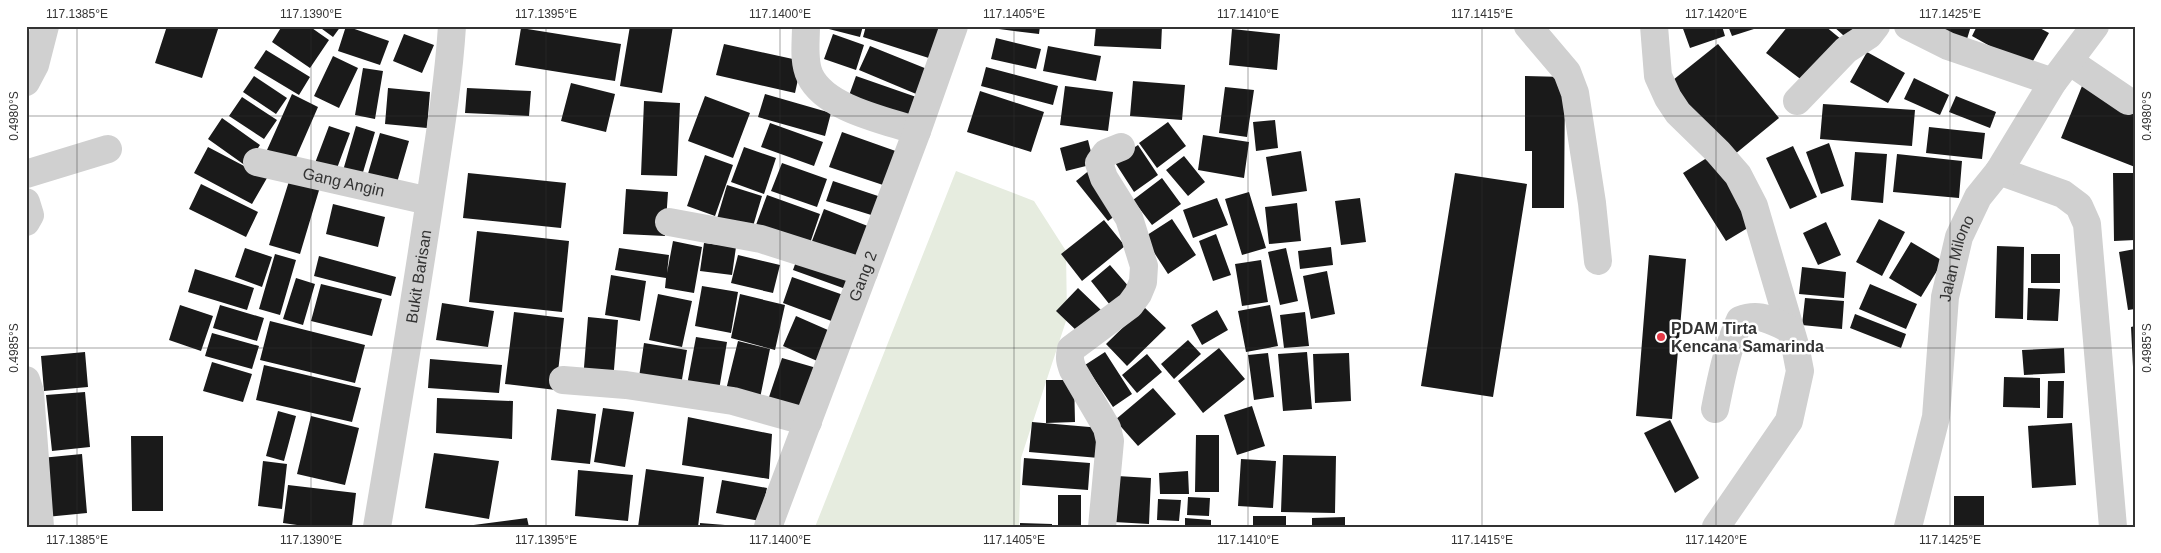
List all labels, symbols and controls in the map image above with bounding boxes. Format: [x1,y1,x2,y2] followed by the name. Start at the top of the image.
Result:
[46,7,108,21] text: 117.1385°E
[280,7,342,21] text: 117.1390°E
[515,7,577,21] text: 117.1395°E
[749,7,811,21] text: 117.1400°E
[983,7,1045,21] text: 117.1405°E
[1217,7,1279,21] text: 117.1410°E
[1451,7,1513,21] text: 117.1415°E
[1685,7,1747,21] text: 117.1420°E
[1919,7,1981,21] text: 117.1425°E
[7,91,21,141] text: 0.4980°S
[2140,91,2154,141] text: 0.4980°S
[301,164,386,199] street label: Gang Angin
[1936,212,1977,302] street label: Jalan Milono
[402,229,434,324] street label: Bukit Barisan
[845,249,880,304] street label: Gang 2
[1671,320,1824,355] place label: PDAM Tirta Kencana Samarinda
[7,323,21,373] text: 0.4985°S
[2140,323,2154,373] text: 0.4985°S
[1655,331,1667,343] marker: PDAM Tirta Kencana Samarinda
[46,533,108,547] text: 117.1385°E
[280,533,342,547] text: 117.1390°E
[515,533,577,547] text: 117.1395°E
[749,533,811,547] text: 117.1400°E
[983,533,1045,547] text: 117.1405°E
[1217,533,1279,547] text: 117.1410°E
[1451,533,1513,547] text: 117.1415°E
[1685,533,1747,547] text: 117.1420°E
[1919,533,1981,547] text: 117.1425°E

